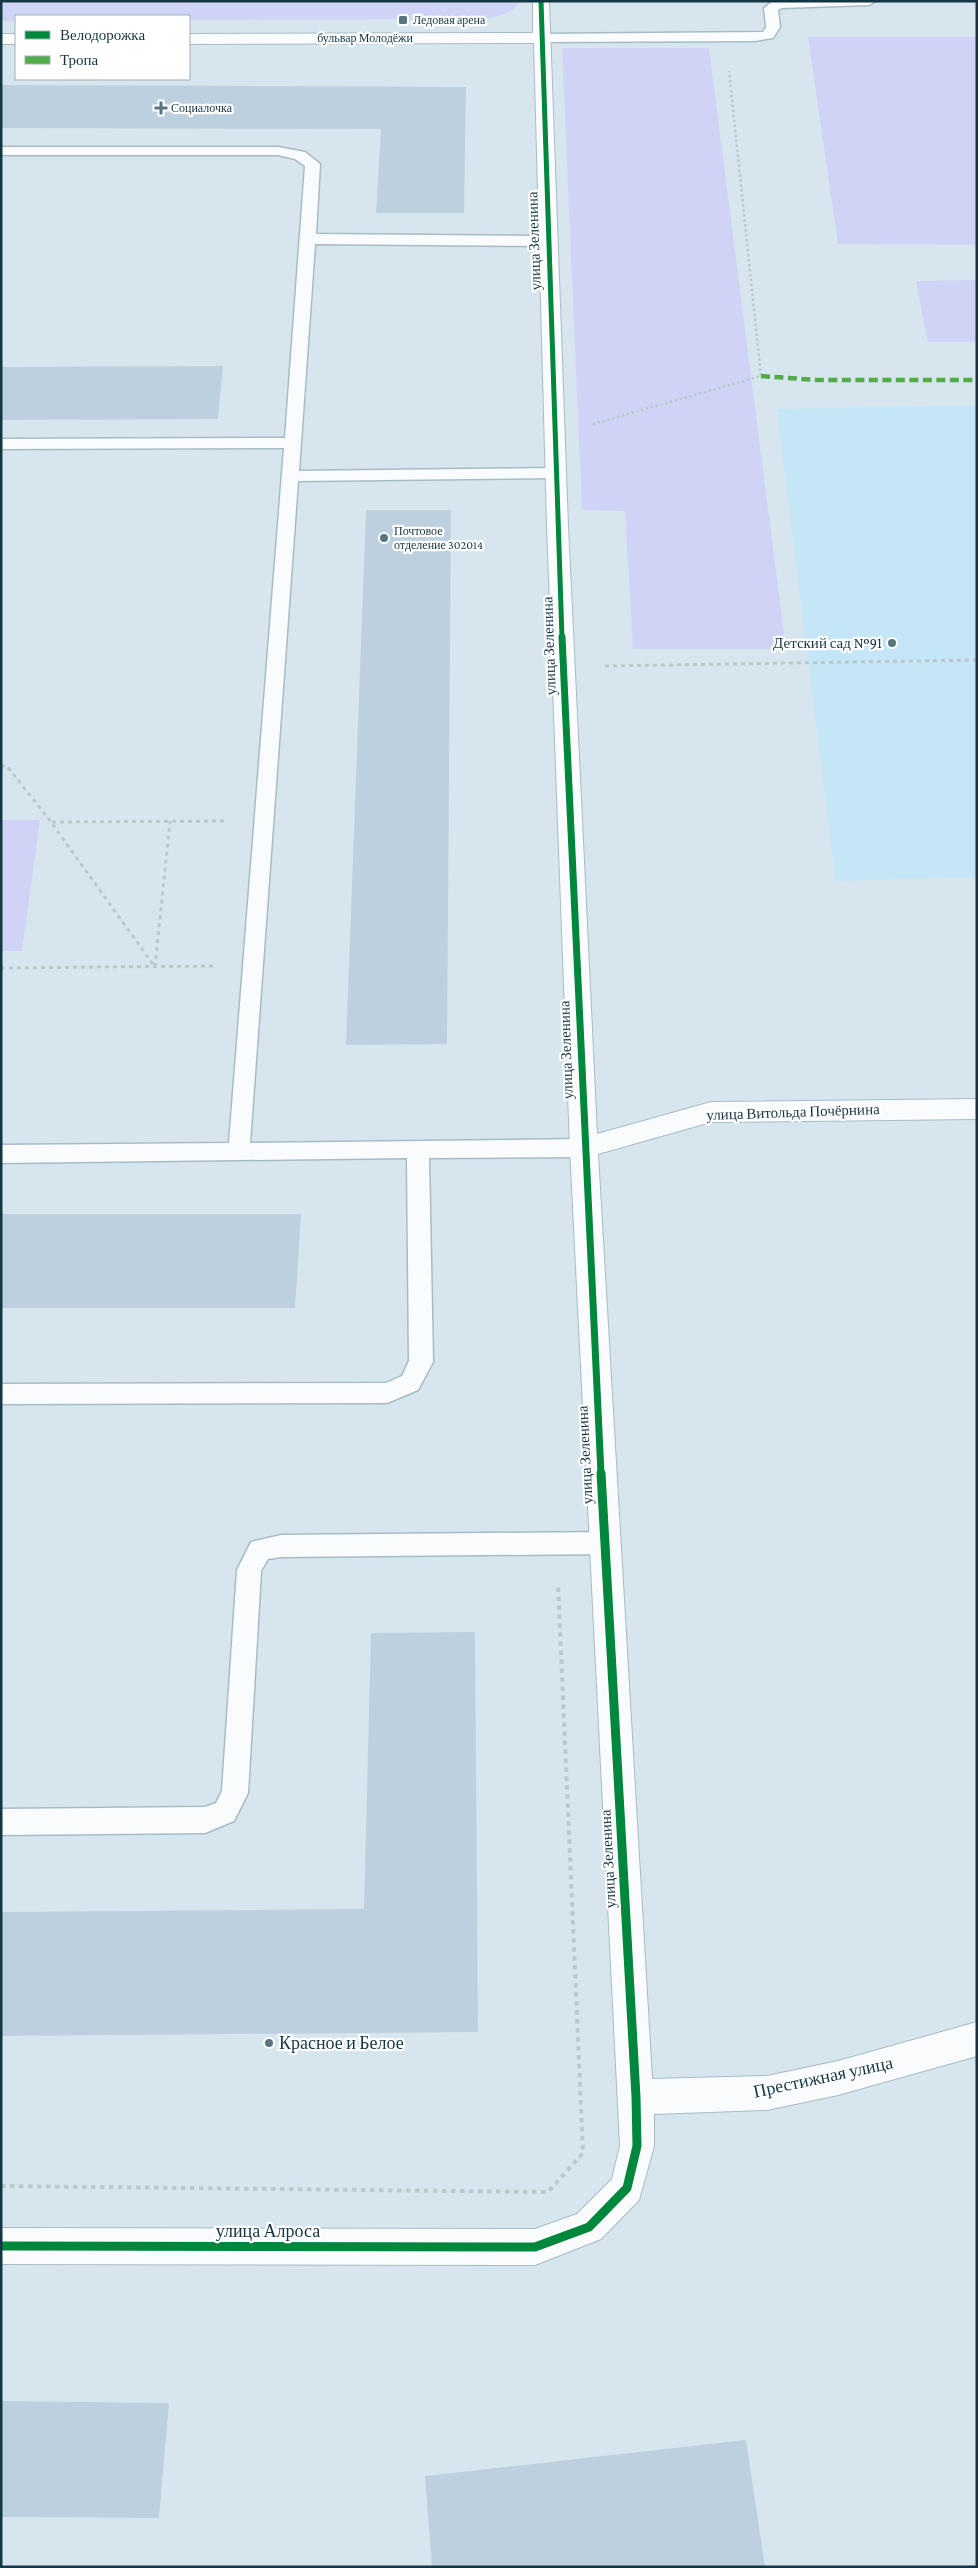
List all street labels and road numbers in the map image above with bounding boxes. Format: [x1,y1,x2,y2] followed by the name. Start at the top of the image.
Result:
[317,31,413,45] street label: бульвар Молодёжи
[524,191,544,291] street label: улица Зеленина
[539,596,559,696] street label: улица Зеленина
[556,1000,576,1100] street label: улица Зеленина
[706,1101,880,1123] street label: улица Витольда Почёрнина
[574,1405,596,1505] street label: улица Зеленина
[597,1809,619,1909] street label: улица Зеленина
[751,2052,895,2102] street label: Престижная улица
[216,2221,320,2241] street label: улица Алроса

